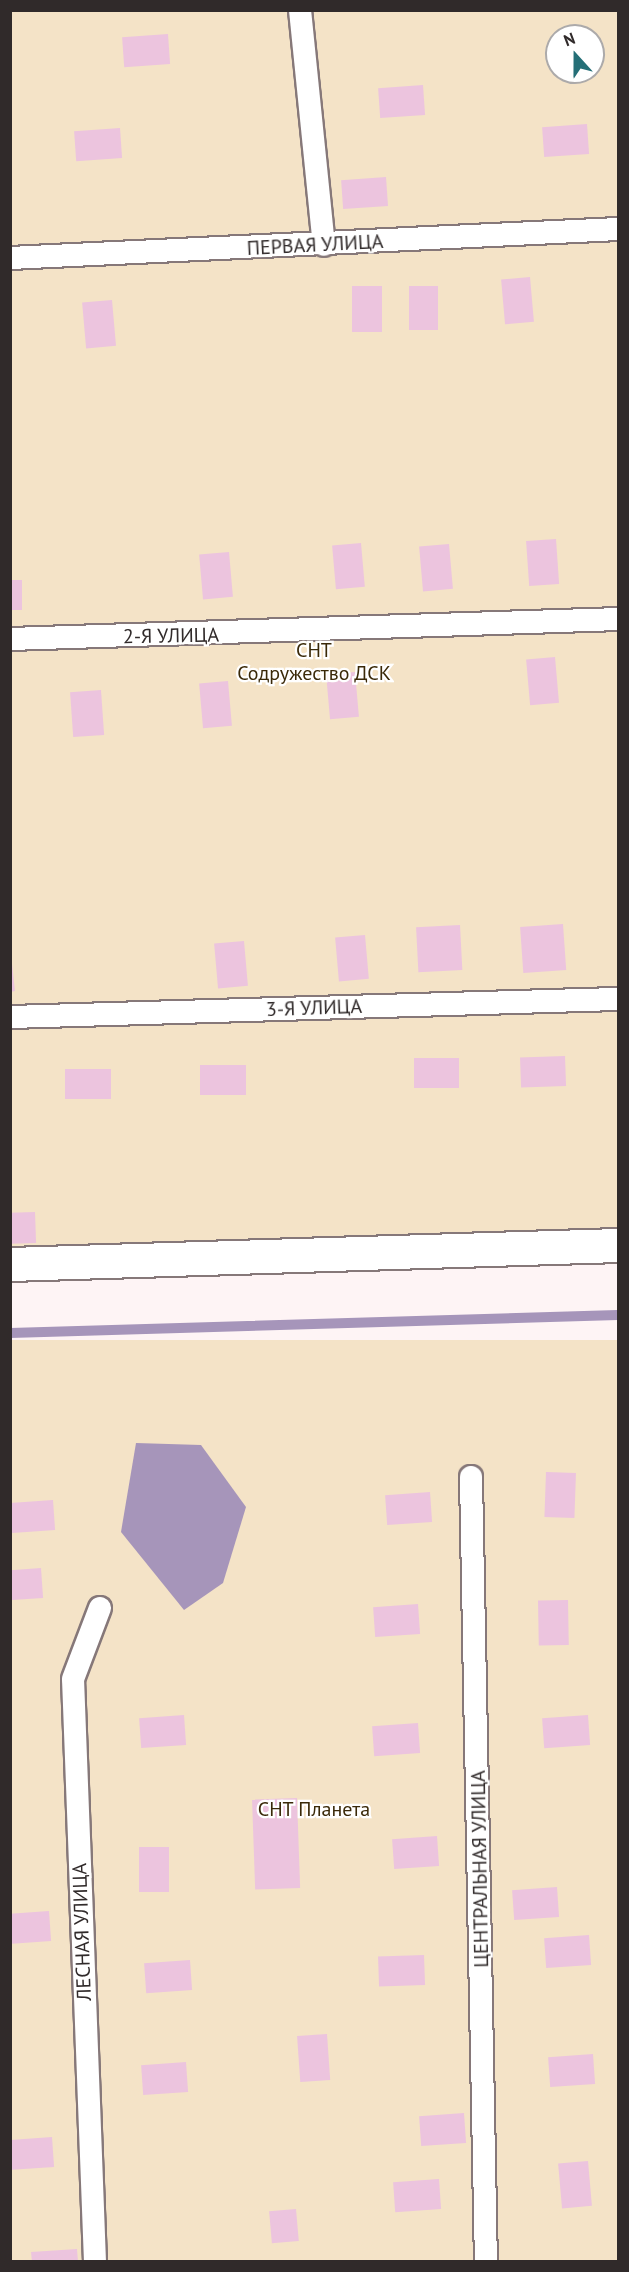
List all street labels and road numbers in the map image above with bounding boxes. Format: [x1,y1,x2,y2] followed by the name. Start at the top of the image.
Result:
[246,229,384,261] street label: ПЕРВАЯ УЛИЦА
[122,623,220,649] street label: 2-Я УЛИЦА
[265,994,363,1022] street label: 3-Я УЛИЦА
[466,1770,494,1968] street label: ЦЕНТРАЛЬНАЯ УЛИЦА
[68,1862,96,2002] street label: ЛЕСНАЯ УЛИЦА

